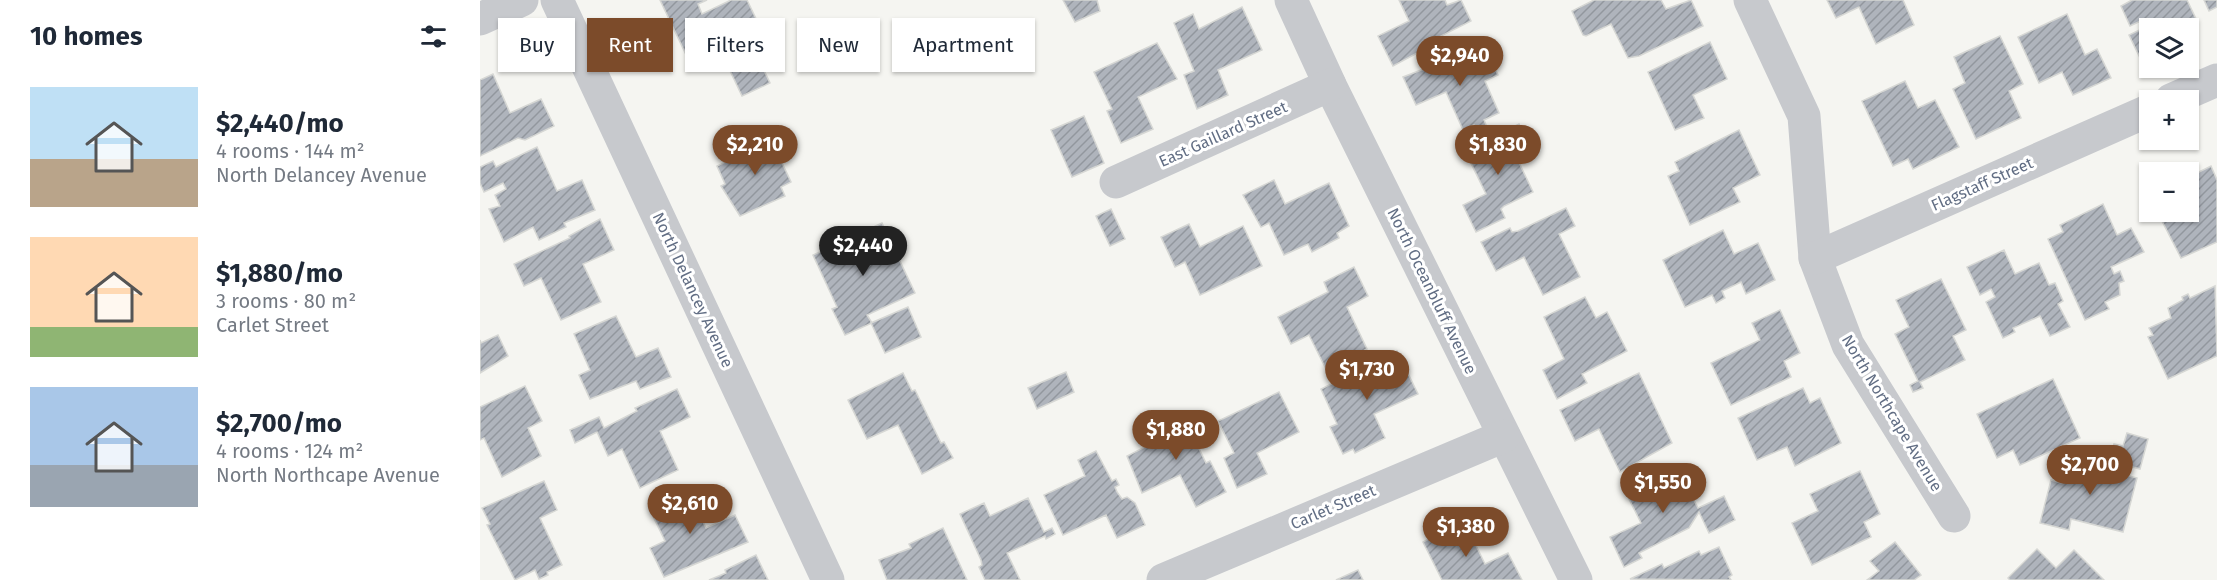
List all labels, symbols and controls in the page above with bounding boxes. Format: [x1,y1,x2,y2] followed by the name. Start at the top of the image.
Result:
[498,18,575,72] chip: Buy
[587,18,673,72] chip: Rent
[685,18,785,72] chip: Filters
[797,18,880,72] chip: New
[892,18,1035,72] chip: Apartment
[2139,18,2199,222] map controls
[2139,18,2199,78] button: layers
[417,20,450,53] icon: filters
[30,21,143,52] text: 10 homes
[1411,36,1509,87] pin: $2,940
[1430,43,1490,67] text: $2,940
[2139,90,2199,150] button: +
[1156,97,1290,171] street label: East Gaillard Street
[216,108,344,139] text: $2,440/mo
[78,111,150,183] icon: home
[706,125,804,176] pin: $2,210
[1449,125,1547,176] pin: $1,830
[727,132,783,156] text: $2,210
[1469,132,1527,156] text: $1,830
[216,139,365,163] text: 4 rooms · 144 m²
[1928,153,2036,215] street label: Flagstaff Street
[2139,162,2199,222] button: −
[216,163,427,187] text: North Delancey Avenue
[1383,205,1481,377] street label: North Oceanbluff Avenue
[649,210,737,370] street label: North Delancey Avenue
[814,226,912,277] pin: $2,440
[833,233,893,257] text: $2,440
[216,258,343,289] text: $1,880/mo
[78,261,150,333] icon: home
[216,289,356,313] text: 3 rooms · 80 m²
[216,313,329,337] text: Carlet Street
[1838,331,1946,495] street label: North Northcape Avenue
[1318,350,1416,401] pin: $1,730
[1339,357,1395,381] text: $1,730
[216,408,342,439] text: $2,700/mo
[1127,410,1225,461] pin: $1,880
[78,411,150,483] icon: home
[1146,417,1206,441] text: $1,880
[216,439,363,463] text: 4 rooms · 124 m²
[2041,445,2139,496] pin: $2,700
[2061,452,2119,476] text: $2,700
[216,463,440,487] text: North Northcape Avenue
[1614,463,1712,514] pin: $1,550
[1634,470,1692,494] text: $1,550
[1288,481,1379,533] street label: Carlet Street
[641,484,739,535] pin: $2,610
[662,491,718,515] text: $2,610
[1417,507,1515,558] pin: $1,380
[1437,514,1495,538] text: $1,380

